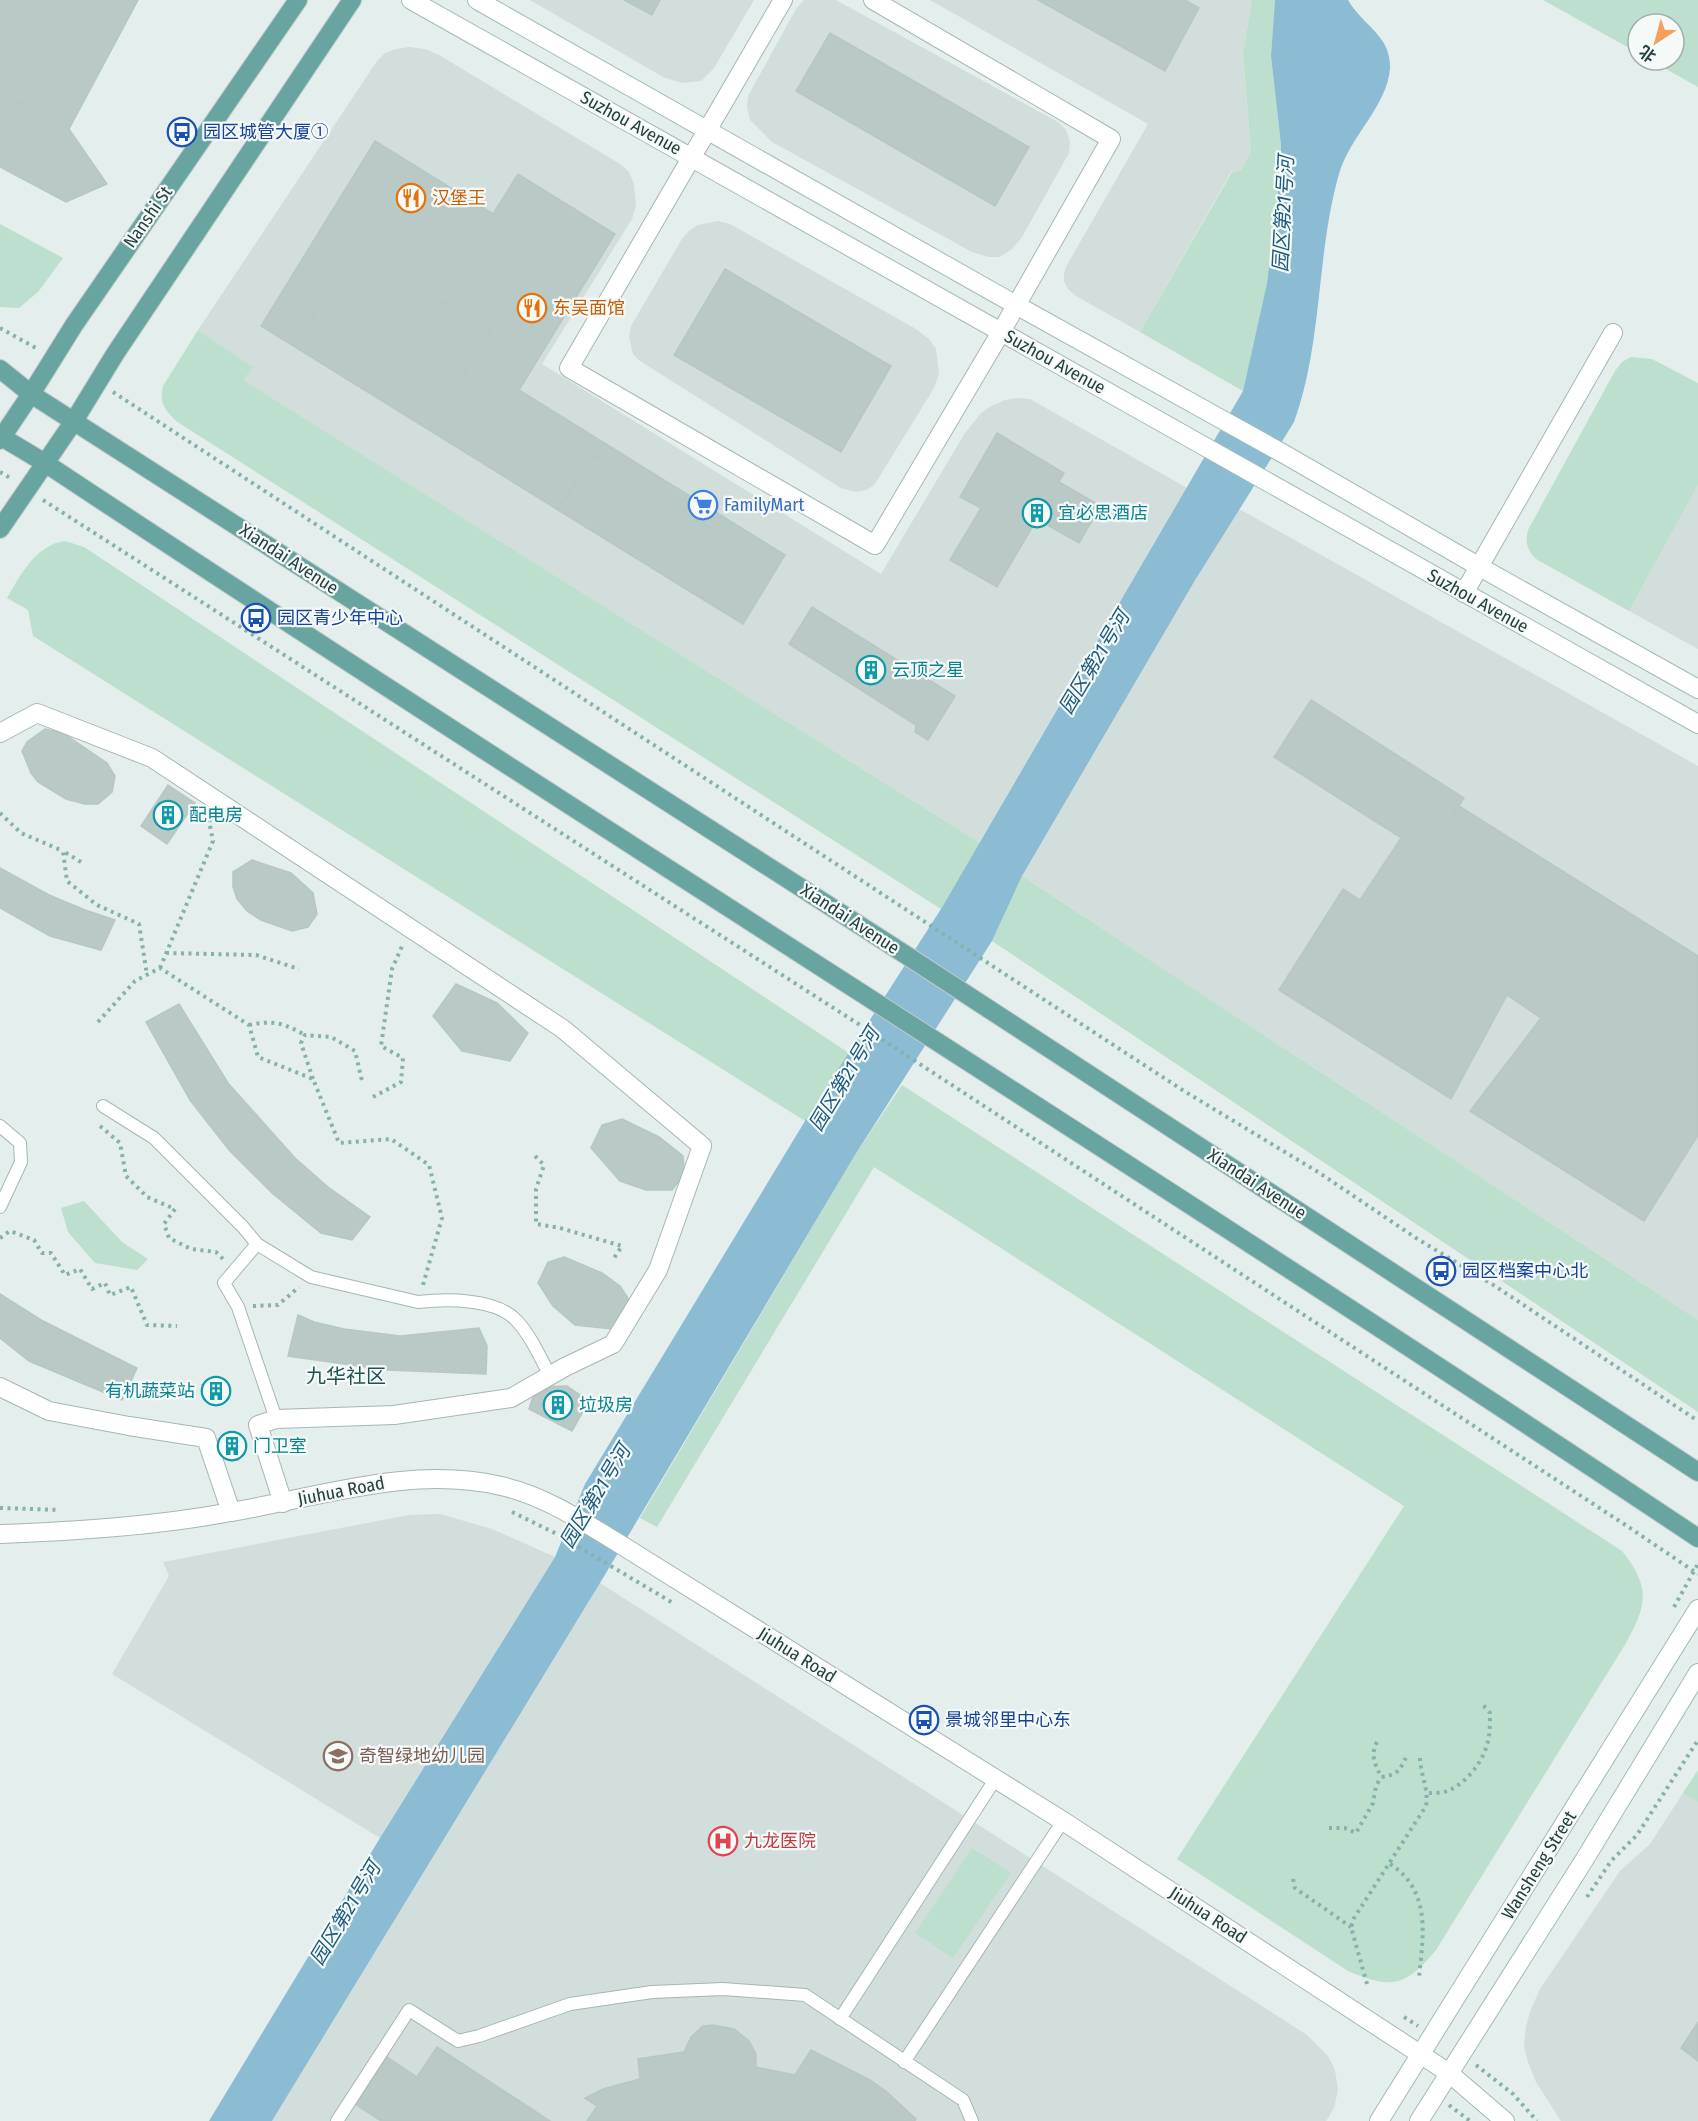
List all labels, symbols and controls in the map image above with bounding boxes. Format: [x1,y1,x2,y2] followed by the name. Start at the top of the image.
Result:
[1626,12,1686,72] north arrow
[1635,41,1660,66] text: 北
[577,86,685,160] street label: Suzhou Avenue
[166,116,198,148] bus stop icon: 园区城管大厦①
[203,121,329,143] place label: 园区城管大厦①
[1268,151,1298,273] water label: 园区第21号河
[119,182,177,252] street label: Nanshi St
[395,182,427,214] restaurant icon: 汉堡王
[432,187,486,209] place label: 汉堡王
[516,292,548,324] restaurant icon: 东吴面馆
[553,297,625,319] place label: 东吴面馆
[1001,325,1109,399] street label: Suzhou Avenue
[687,489,719,521] supermarket icon: FamilyMart
[724,494,805,516] place label: FamilyMart
[1021,497,1053,529] building icon: 宜必思酒店
[1058,502,1148,524] place label: 宜必思酒店
[236,519,342,599] street label: Xiandai Avenue
[1424,564,1532,638] street label: Suzhou Avenue
[240,602,272,634] bus stop icon: 园区青少年中心
[1054,603,1136,718] water label: 园区第21号河
[277,607,403,629] place label: 园区青少年中心
[855,654,887,686] building icon: 云顶之星
[892,659,964,681] place label: 云顶之星
[152,799,184,831] building icon: 配电房
[189,804,243,826] place label: 配电房
[797,879,903,959] street label: Xiandai Avenue
[804,1020,886,1135] water label: 园区第21号河
[1204,1144,1310,1224] street label: Xiandai Avenue
[1425,1255,1457,1287] bus stop icon: 园区档案中心北
[1462,1260,1588,1282] place label: 园区档案中心北
[306,1364,386,1388] district label: 九华社区
[200,1375,232,1407] building icon: 有机蔬菜站
[105,1380,195,1402] place label: 有机蔬菜站
[542,1389,574,1421] building icon: 垃圾房
[579,1394,633,1416] place label: 垃圾房
[216,1430,248,1462] building icon: 门卫室
[253,1435,307,1457] place label: 门卫室
[555,1437,637,1552] water label: 园区第21号河
[296,1472,386,1510] street label: Jiuhua Road
[754,1622,840,1688] street label: Jiuhua Road
[908,1704,940,1736] bus stop icon: 景城邻里中心东
[945,1709,1071,1731] place label: 景城邻里中心东
[322,1740,354,1772] school or university icon: 奇智绿地幼儿园
[359,1745,485,1767] place label: 奇智绿地幼儿园
[1497,1807,1581,1923] street label: Wansheng Street
[707,1825,739,1857] hospital icon: 九龙医院
[744,1830,816,1852] place label: 九龙医院
[305,1854,387,1969] water label: 园区第21号河
[1165,1882,1251,1948] street label: Jiuhua Road

